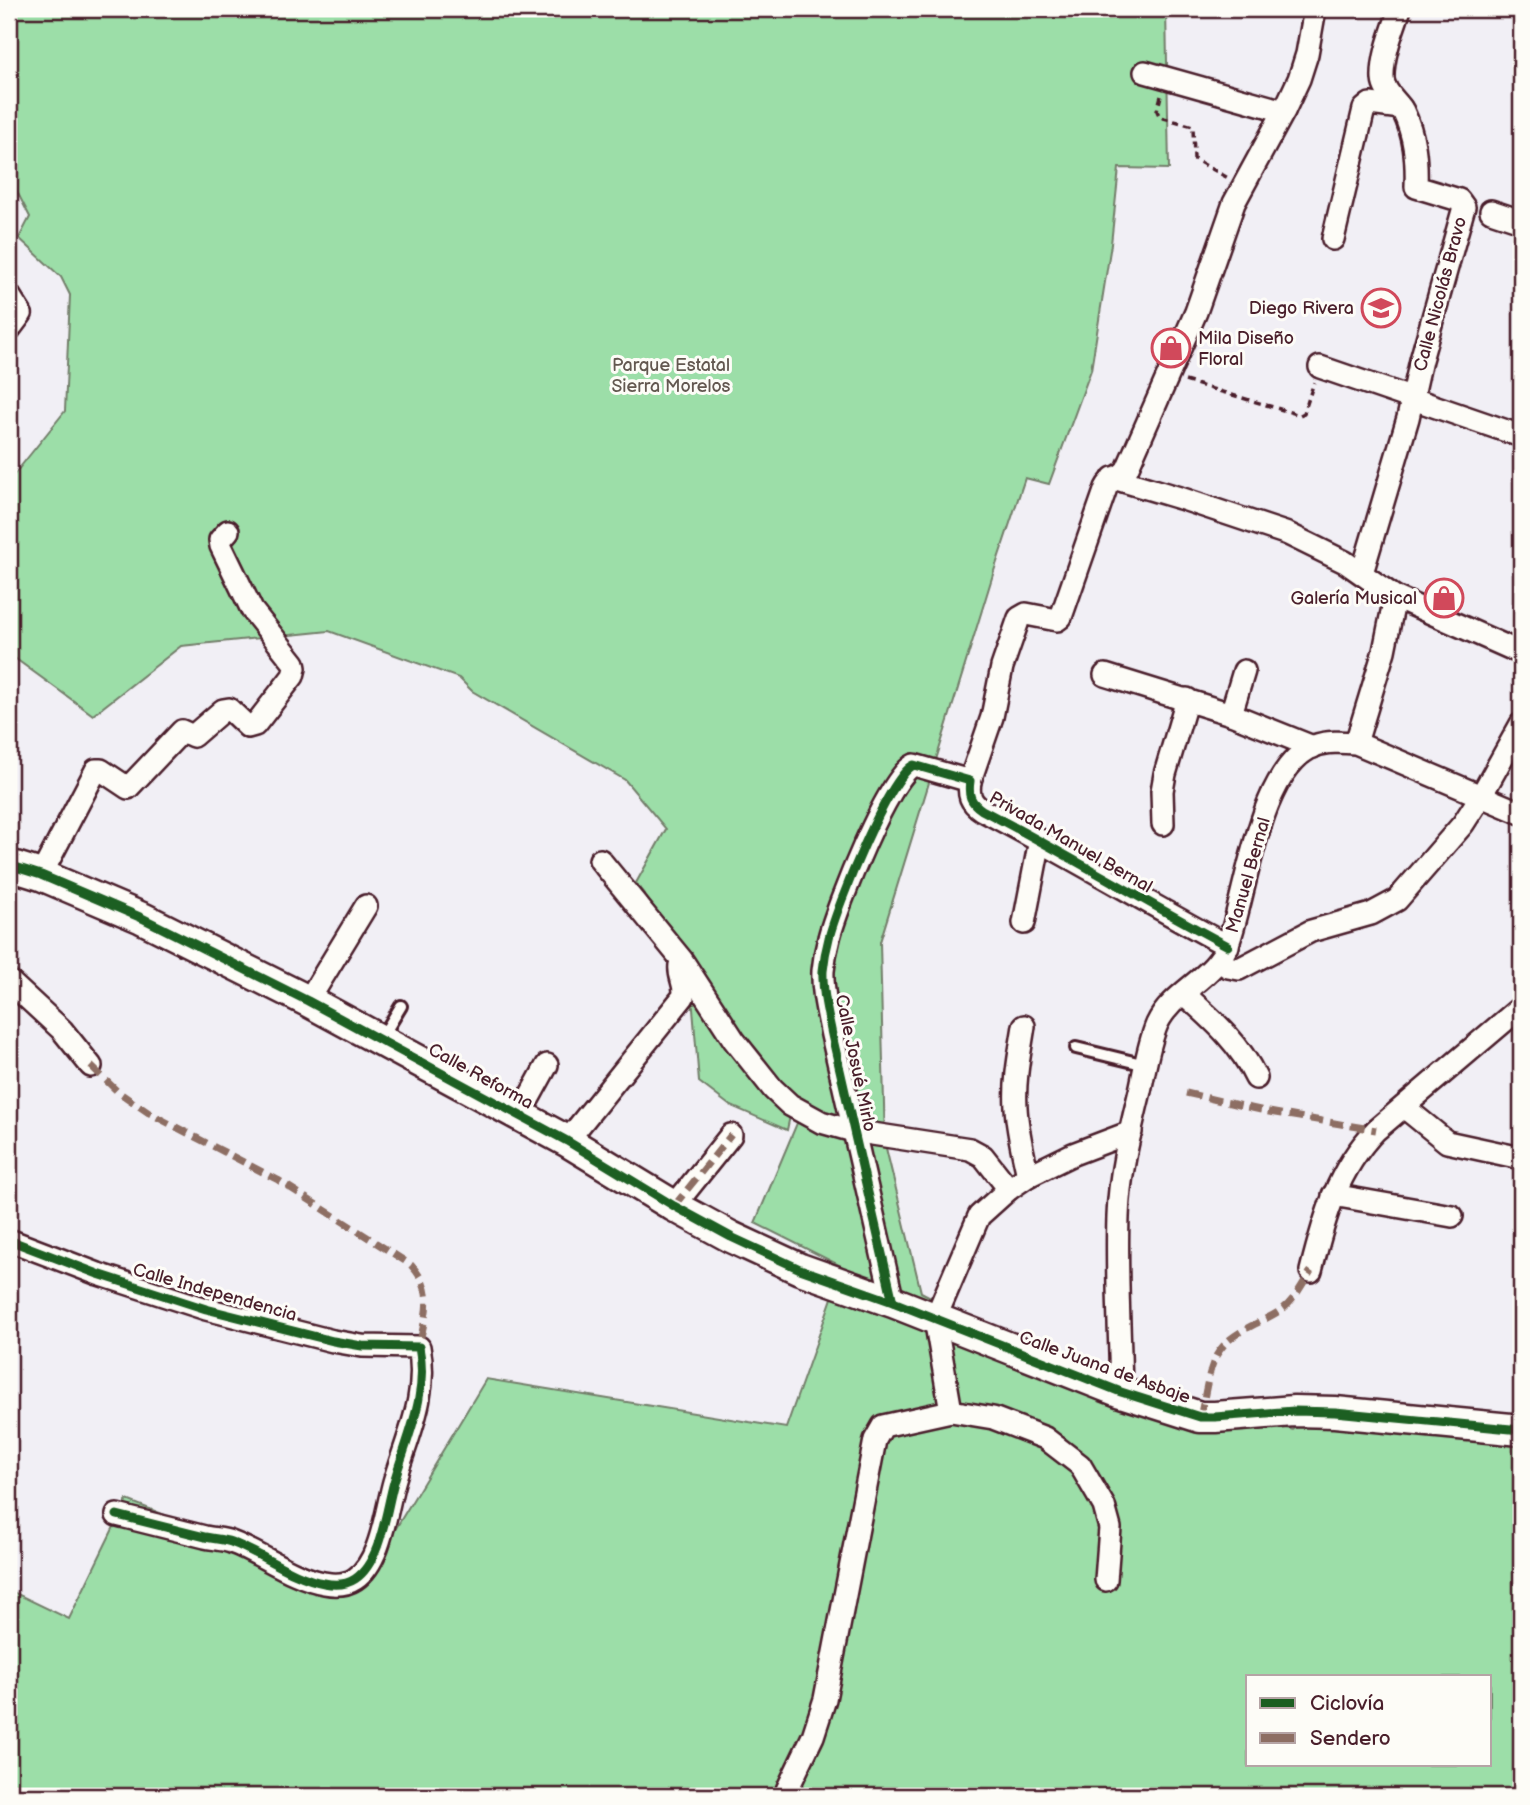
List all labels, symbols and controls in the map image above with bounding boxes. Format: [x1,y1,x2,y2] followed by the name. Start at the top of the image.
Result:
[1410,215,1471,374] street label: Calle Nicolás Bravo
[1360,287,1402,329] school or university icon: Diego Rivera
[1249,298,1354,319] place label: Diego Rivera
[1150,327,1192,369] shop icon: Mila Diseño Floral
[1198,328,1294,370] place label: Mila Diseño Floral
[611,355,731,397] park label: Parque Estatal Sierra Morelos
[1423,577,1465,619] shop icon: Galería Musical
[1290,588,1417,609] place label: Galería Musical
[986,787,1156,898] street label: Privada Manuel Bernal
[1222,815,1275,935] street label: Manuel Bernal
[831,993,880,1134] street label: Calle Josué Mirlo
[425,1039,537,1114] street label: Calle Reforma
[130,1259,299,1326] street label: Calle Independencia
[1016,1327,1194,1408] street label: Calle Juana de Asbaje
[1246,1675,1492,1766] legend
[1310,1691,1384,1716] text: Ciclovía
[1310,1726,1391,1751] text: Sendero

